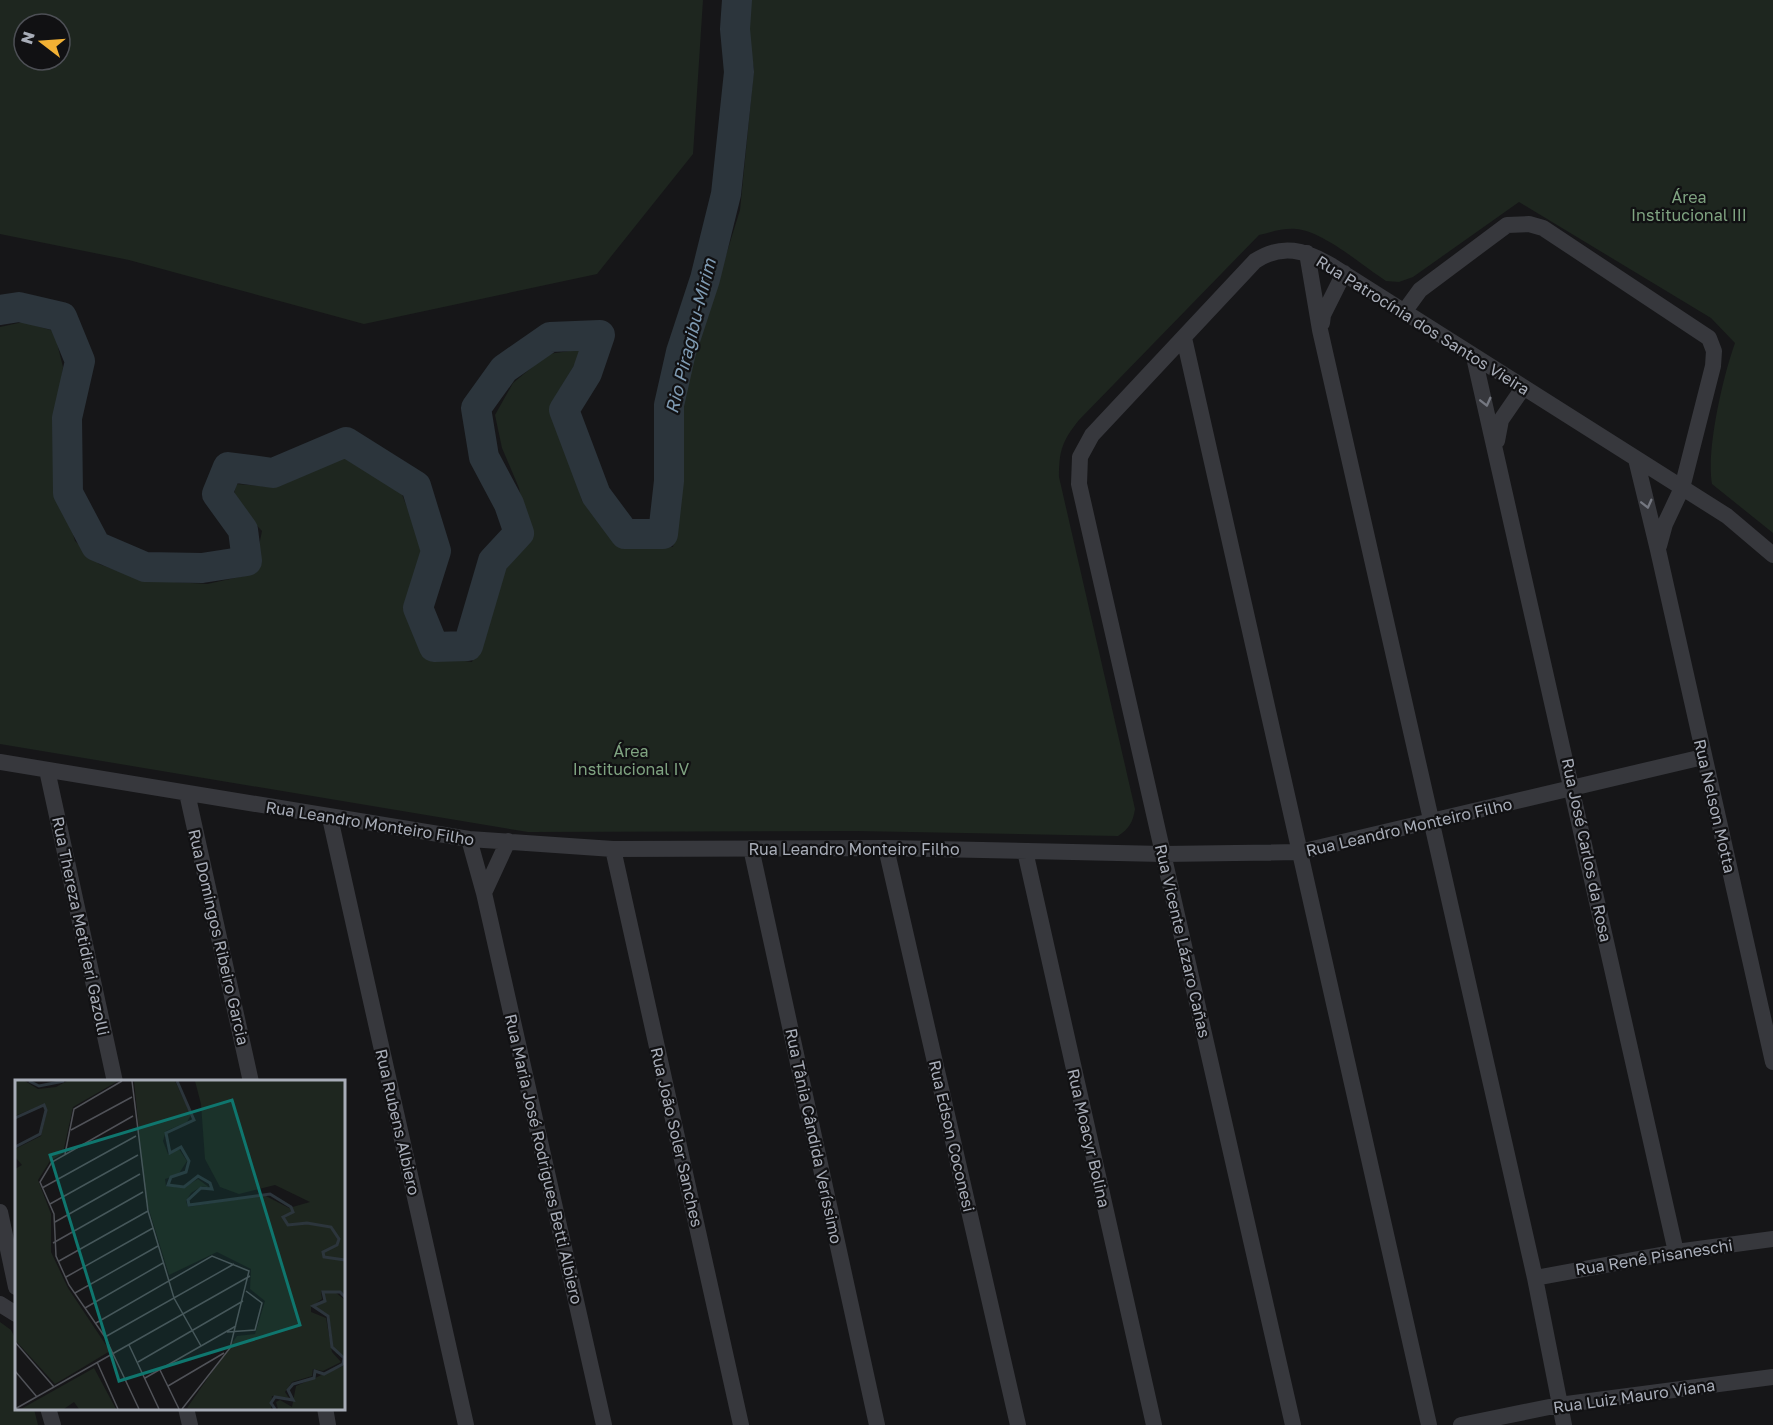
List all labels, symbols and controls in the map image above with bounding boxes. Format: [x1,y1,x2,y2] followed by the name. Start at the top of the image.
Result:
[12,12,72,72] north arrow
[16,29,39,46] text: N
[1631,187,1747,225] park label: Área Institucional III
[1313,251,1533,399] street label: Rua Patrocínia dos Santos Vieira
[660,255,720,416] water label: Rio Piragibu-Mirim
[1478,397,1491,407] one-way arrow
[1640,498,1652,509] one-way arrow
[1690,737,1740,875] street label: Rua Nelson Motta
[573,741,690,779] park label: Área Institucional IV
[1558,756,1616,944] street label: Rua José Carlos da Rosa
[1304,794,1514,860] street label: Rua Leandro Monteiro Filho
[264,797,476,849] street label: Rua Leandro Monteiro Filho
[48,815,114,1037] street label: Rua Thereza Metidieri Gazolli
[184,827,254,1047] street label: Rua Domingos Ribeiro Garcia
[749,839,959,859] street label: Rua Leandro Monteiro Filho
[1151,842,1215,1040] street label: Rua Vicente Lázaro Cañas
[501,1012,587,1306] street label: Rua Maria José Rodrigues Betti Albiero
[781,1026,847,1246] street label: Rua Tânia Cândida Veríssimo
[647,1045,707,1229] street label: Rua João Soler Sanches
[371,1047,425,1197] street label: Rua Rubens Albiero
[925,1058,979,1214] street label: Rua Edson Coconesi
[1063,1067,1115,1209] street label: Rua Moacyr Bolina
[15,1080,345,1410] inset map
[1574,1235,1734,1279] street label: Rua Renê Pisaneschi
[1552,1375,1716,1417] street label: Rua Luiz Mauro Viana

